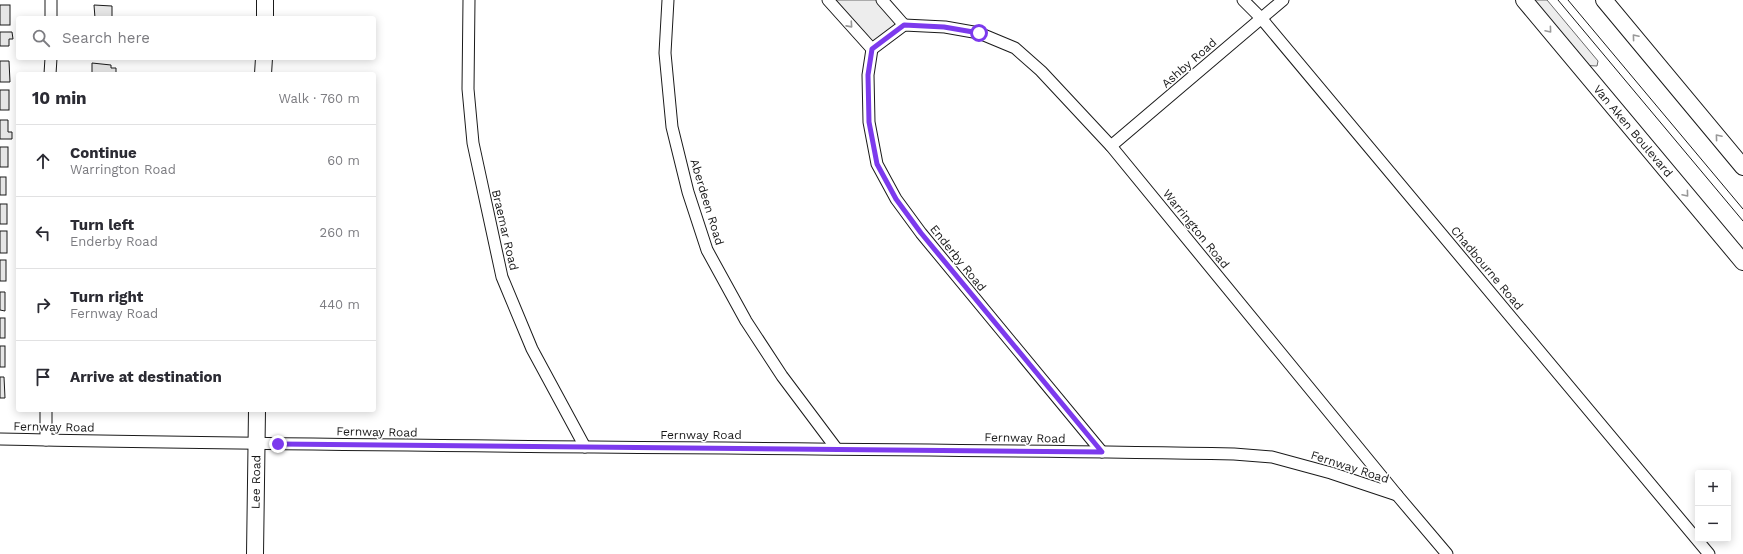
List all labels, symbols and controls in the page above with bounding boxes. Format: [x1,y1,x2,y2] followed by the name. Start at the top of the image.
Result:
[16,16,376,60] search box
[846,20,853,27] one-way arrow
[970,24,988,42] route start
[1544,25,1551,33] one-way arrow
[30,27,52,49] icon: search
[62,29,150,47] text: Search here
[1632,34,1639,42] one-way arrow
[1159,35,1219,91] street label: Ashby Road
[1590,82,1676,180] street label: Van Aken Boulevard
[32,88,87,108] text: 10 min
[278,91,360,106] text: Walk · 760 m
[1716,134,1723,141] one-way arrow
[70,144,137,162] text: Continue
[32,150,54,172] icon: ahead
[327,153,360,168] text: 60 m
[687,157,727,247] street label: Aberdeen Road
[70,162,176,177] text: Warrington Road
[1160,187,1232,271] street label: Warrington Road
[489,188,521,272] street label: Braemar Road
[1682,190,1689,197] one-way arrow
[70,216,134,234] text: Turn left
[32,222,54,244] icon: left
[927,222,989,294] street label: Enderby Road
[1448,223,1526,313] street label: Chadbourne Road
[320,225,360,240] text: 260 m
[70,234,158,249] text: Enderby Road
[70,288,143,306] text: Turn right
[32,294,54,316] icon: right
[319,297,360,312] text: 440 m
[70,306,158,321] text: Fernway Road
[32,366,54,388] icon: arrive
[70,368,222,386] text: Arrive at destination
[13,419,95,435] street label: Fernway Road
[336,424,418,440] street label: Fernway Road
[660,428,742,442] street label: Fernway Road
[984,430,1066,446] street label: Fernway Road
[269,435,287,453] route end
[1309,448,1391,486] street label: Fernway Road
[249,455,263,509] street label: Lee Road
[1695,470,1731,542] map controls
[1695,470,1731,506] button: +
[1695,506,1731,542] button: −

